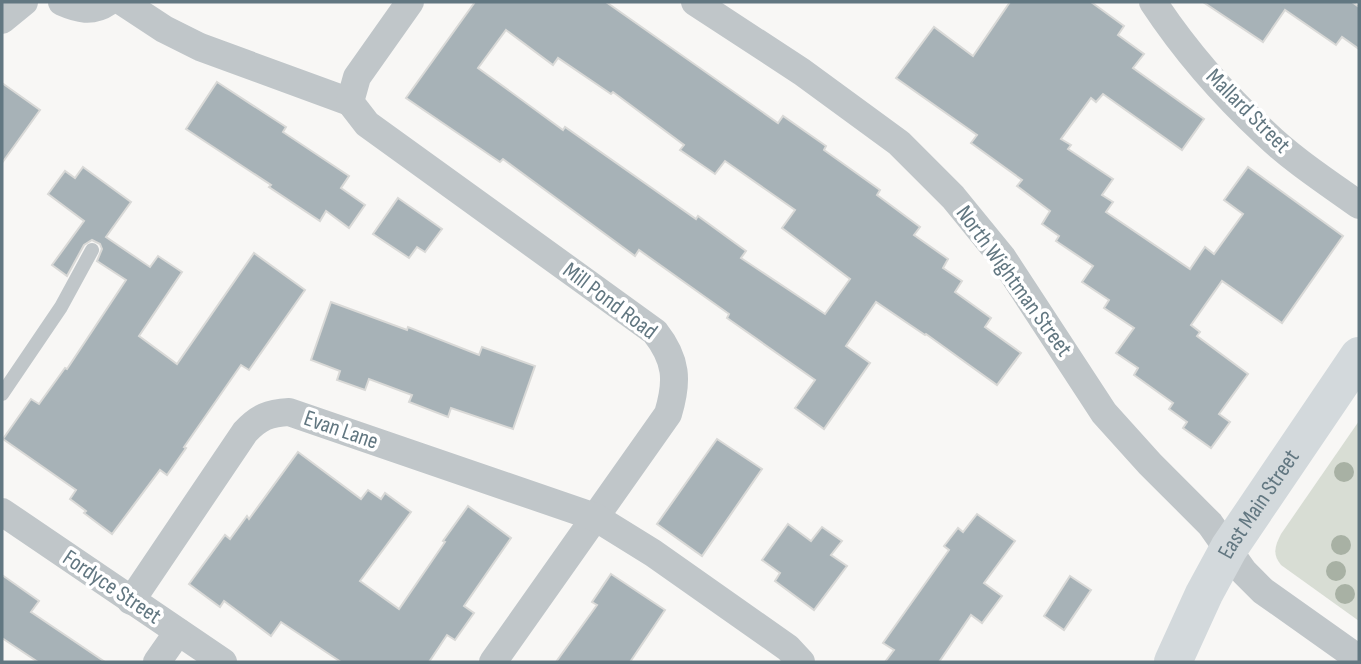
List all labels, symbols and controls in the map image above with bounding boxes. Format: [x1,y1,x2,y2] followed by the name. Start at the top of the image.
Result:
[1200,63,1296,159] street label: Mallard Street
[950,200,1078,362] street label: North Wightman Street
[557,256,663,346] street label: Mill Pond Road
[300,404,382,456] street label: Evan Lane
[1212,444,1306,563] street label: East Main Street
[57,544,167,630] street label: Fordyce Street

